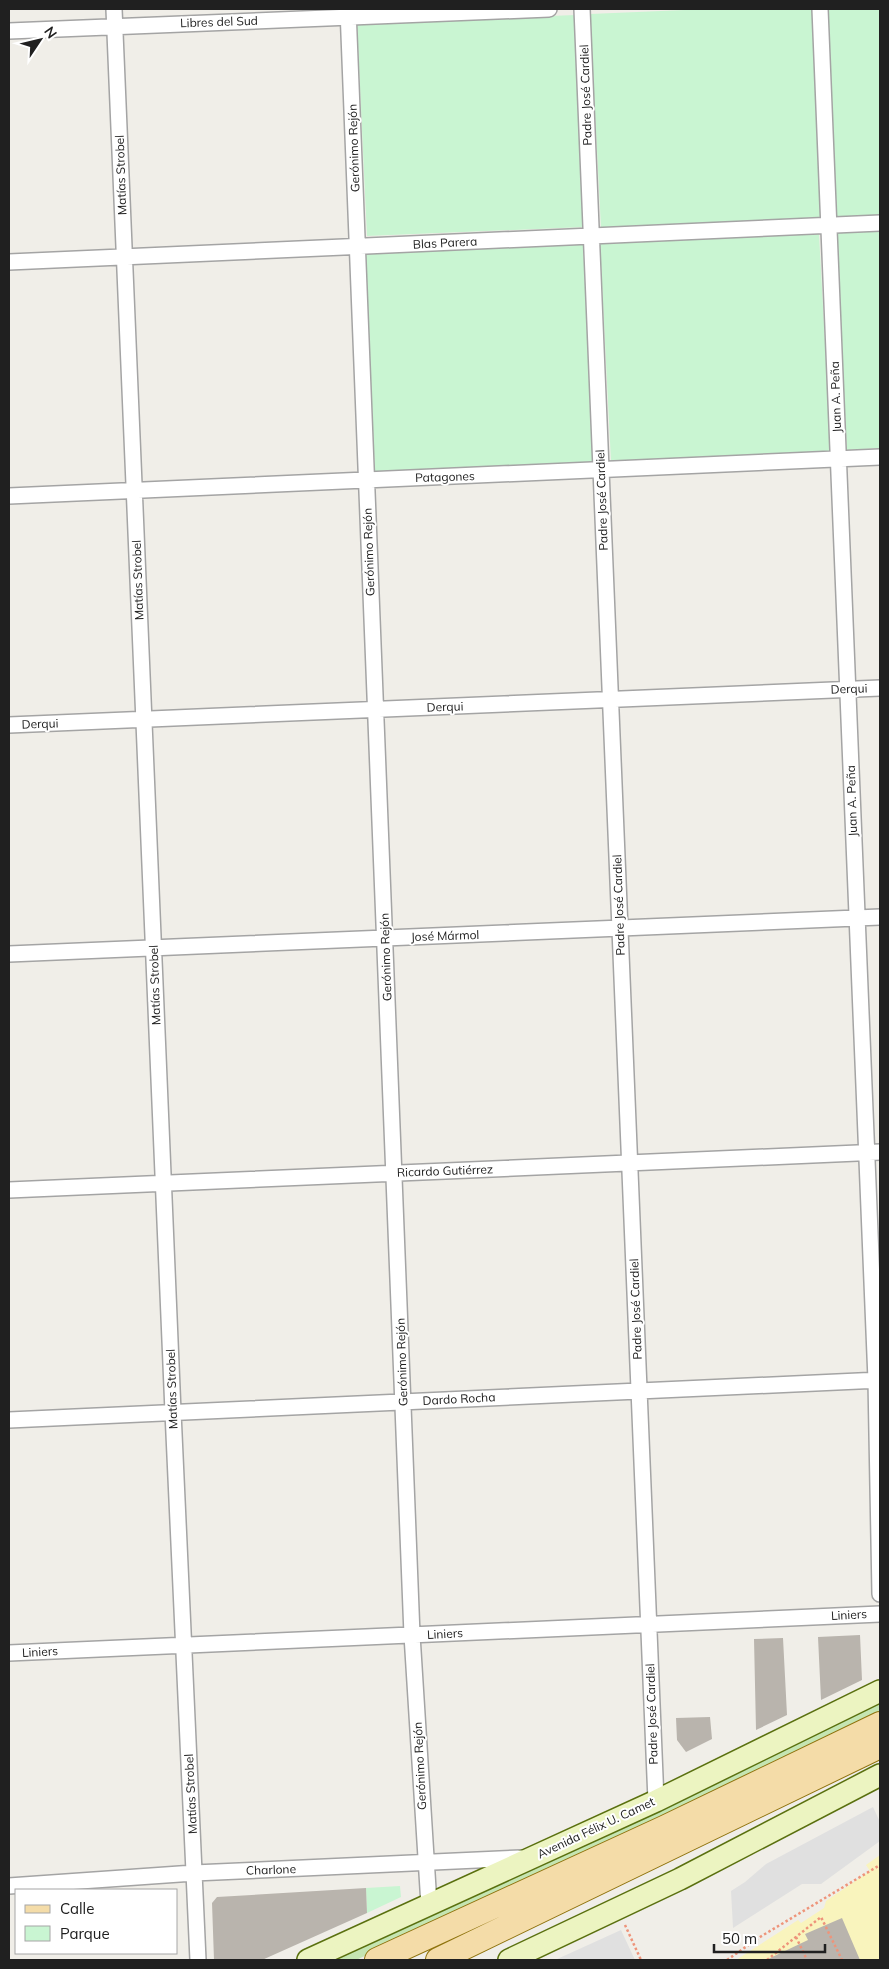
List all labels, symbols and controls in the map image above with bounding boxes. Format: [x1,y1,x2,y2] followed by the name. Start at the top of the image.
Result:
[180,13,258,30] street label: Libres del Sud
[15,15,65,65] north arrow
[40,23,61,42] text: N
[576,44,595,146] street label: Padre José Cardiel
[344,104,363,192] street label: Gerónimo Rejón
[112,135,129,215] street label: Matías Strobel
[412,233,477,252] street label: Blas Parera
[827,361,844,433] street label: Juan A. Peña
[592,449,611,551] street label: Padre José Cardiel
[415,468,475,485] street label: Patagones
[359,508,378,596] street label: Gerónimo Rejón
[129,540,146,620] street label: Matías Strobel
[830,680,868,697] street label: Derqui
[426,698,464,715] street label: Derqui
[21,715,59,732] street label: Derqui
[843,765,860,837] street label: Juan A. Peña
[609,854,628,956] street label: Padre José Cardiel
[376,913,395,1001] street label: Gerónimo Rejón
[410,927,479,944] street label: José Mármol
[146,945,163,1025] street label: Matías Strobel
[397,1161,493,1180] street label: Ricardo Gutiérrez
[626,1258,645,1360] street label: Padre José Cardiel
[392,1318,411,1406] street label: Gerónimo Rejón
[163,1349,180,1429] street label: Matías Strobel
[422,1389,496,1408] street label: Dardo Rocha
[831,1606,867,1623] street label: Liniers
[427,1625,463,1642] street label: Liniers
[22,1643,58,1660] street label: Liniers
[642,1663,661,1765] street label: Padre José Cardiel
[410,1722,429,1810] street label: Gerónimo Rejón
[181,1754,200,1834] street label: Matías Strobel
[535,1794,657,1861] street label: Avenida Félix U. Camet
[246,1861,296,1878] street label: Charlone
[15,1889,178,1954] legend
[60,1899,94,1918] text: Calle
[714,1922,825,1954] scale bar
[60,1924,110,1943] text: Parque
[722,1929,757,1948] text: 50 m

